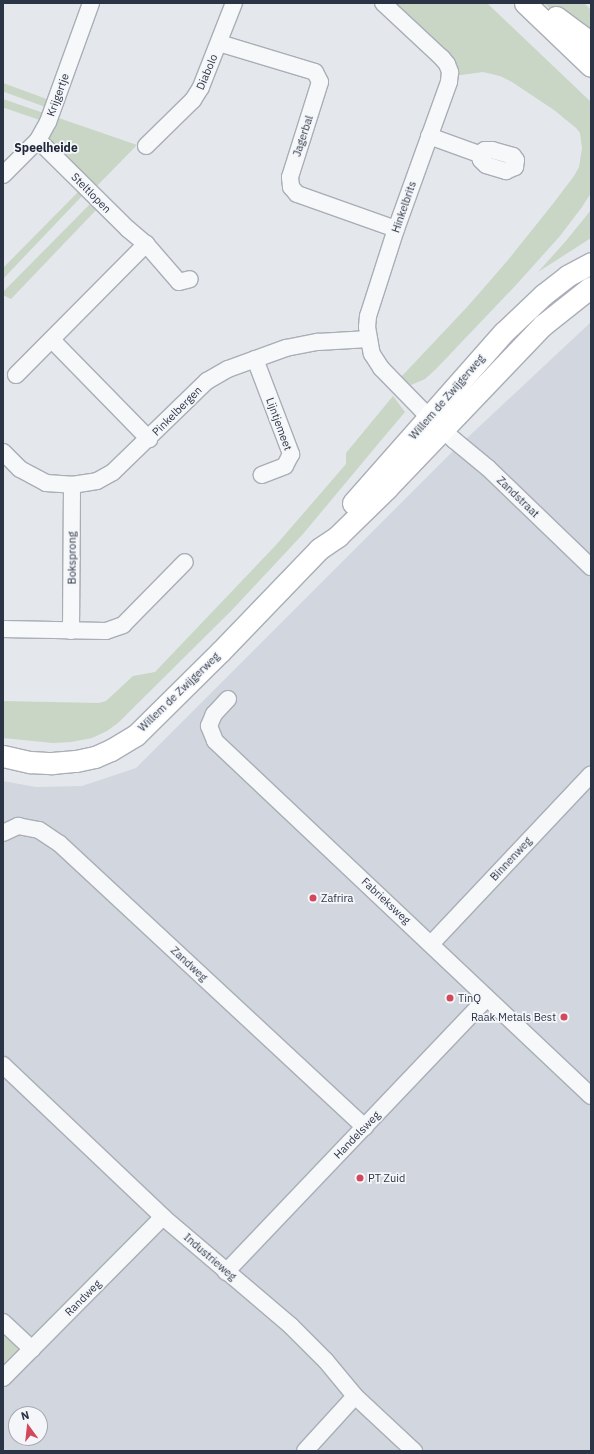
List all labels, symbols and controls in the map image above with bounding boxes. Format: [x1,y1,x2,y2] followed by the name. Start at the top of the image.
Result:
[194,52,220,92] street label: Diabolo
[44,72,72,118] street label: Krijgertje
[290,114,316,158] street label: Jagerbal
[14,141,78,155] district label: Speelheide
[68,170,114,216] street label: Steltlopen
[389,179,419,235] street label: Hinkelbrits
[407,352,487,442] street label: Willem de Zwijgerweg
[150,384,204,438] street label: Pinkelbergen
[263,396,295,452] street label: Lijntjemeet
[494,474,542,520] street label: Zandstraat
[65,532,79,584] street label: Boksprong
[136,650,222,734] street label: Willem de Zwijgerweg
[487,834,535,884] street label: Binnenweg
[359,875,413,927] street label: Fabrieksweg
[321,891,353,905] place label: Zafrira
[308,893,318,903] marker: Zafrira
[168,944,210,984] street label: Zandweg
[458,991,481,1005] place label: TinQ
[445,993,455,1003] marker: TinQ
[471,1010,556,1024] place label: Raak Metals Best
[559,1012,569,1022] marker: Raak Metals Best
[331,1109,383,1161] street label: Handelsweg
[368,1171,405,1185] place label: PT Zuid
[355,1173,365,1183] marker: PT Zuid
[181,1231,239,1283] street label: Industrieweg
[62,1277,104,1319] street label: Randweg
[8,1406,48,1446] north arrow
[19,1408,31,1423] text: N

